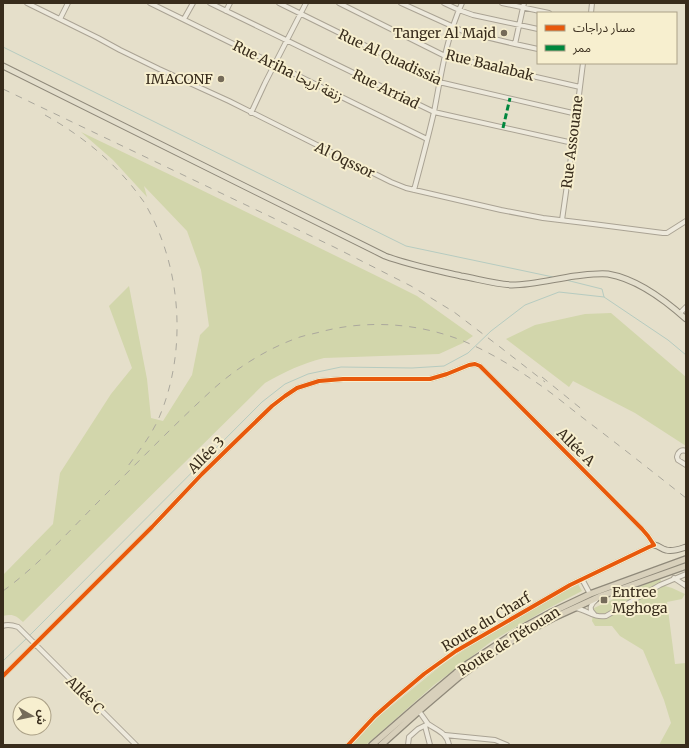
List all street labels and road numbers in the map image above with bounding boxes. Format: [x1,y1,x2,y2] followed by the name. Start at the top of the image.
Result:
[335,25,445,89] street label: Rue Al Quadissia
[230,37,346,105] street label: Rue Ariha زنقة أريحا
[444,45,536,85] street label: Rue Baalabak
[350,65,423,113] street label: Rue Arriad
[557,94,587,190] street label: Rue Assouane
[311,137,378,182] street label: Al Oqssor
[552,423,599,470] street label: Allée A
[183,433,228,478] street label: Allée 3
[438,588,534,656] street label: Route du Charf
[455,602,563,680] street label: Route de Tétouan
[62,672,108,718] street label: Allée C

